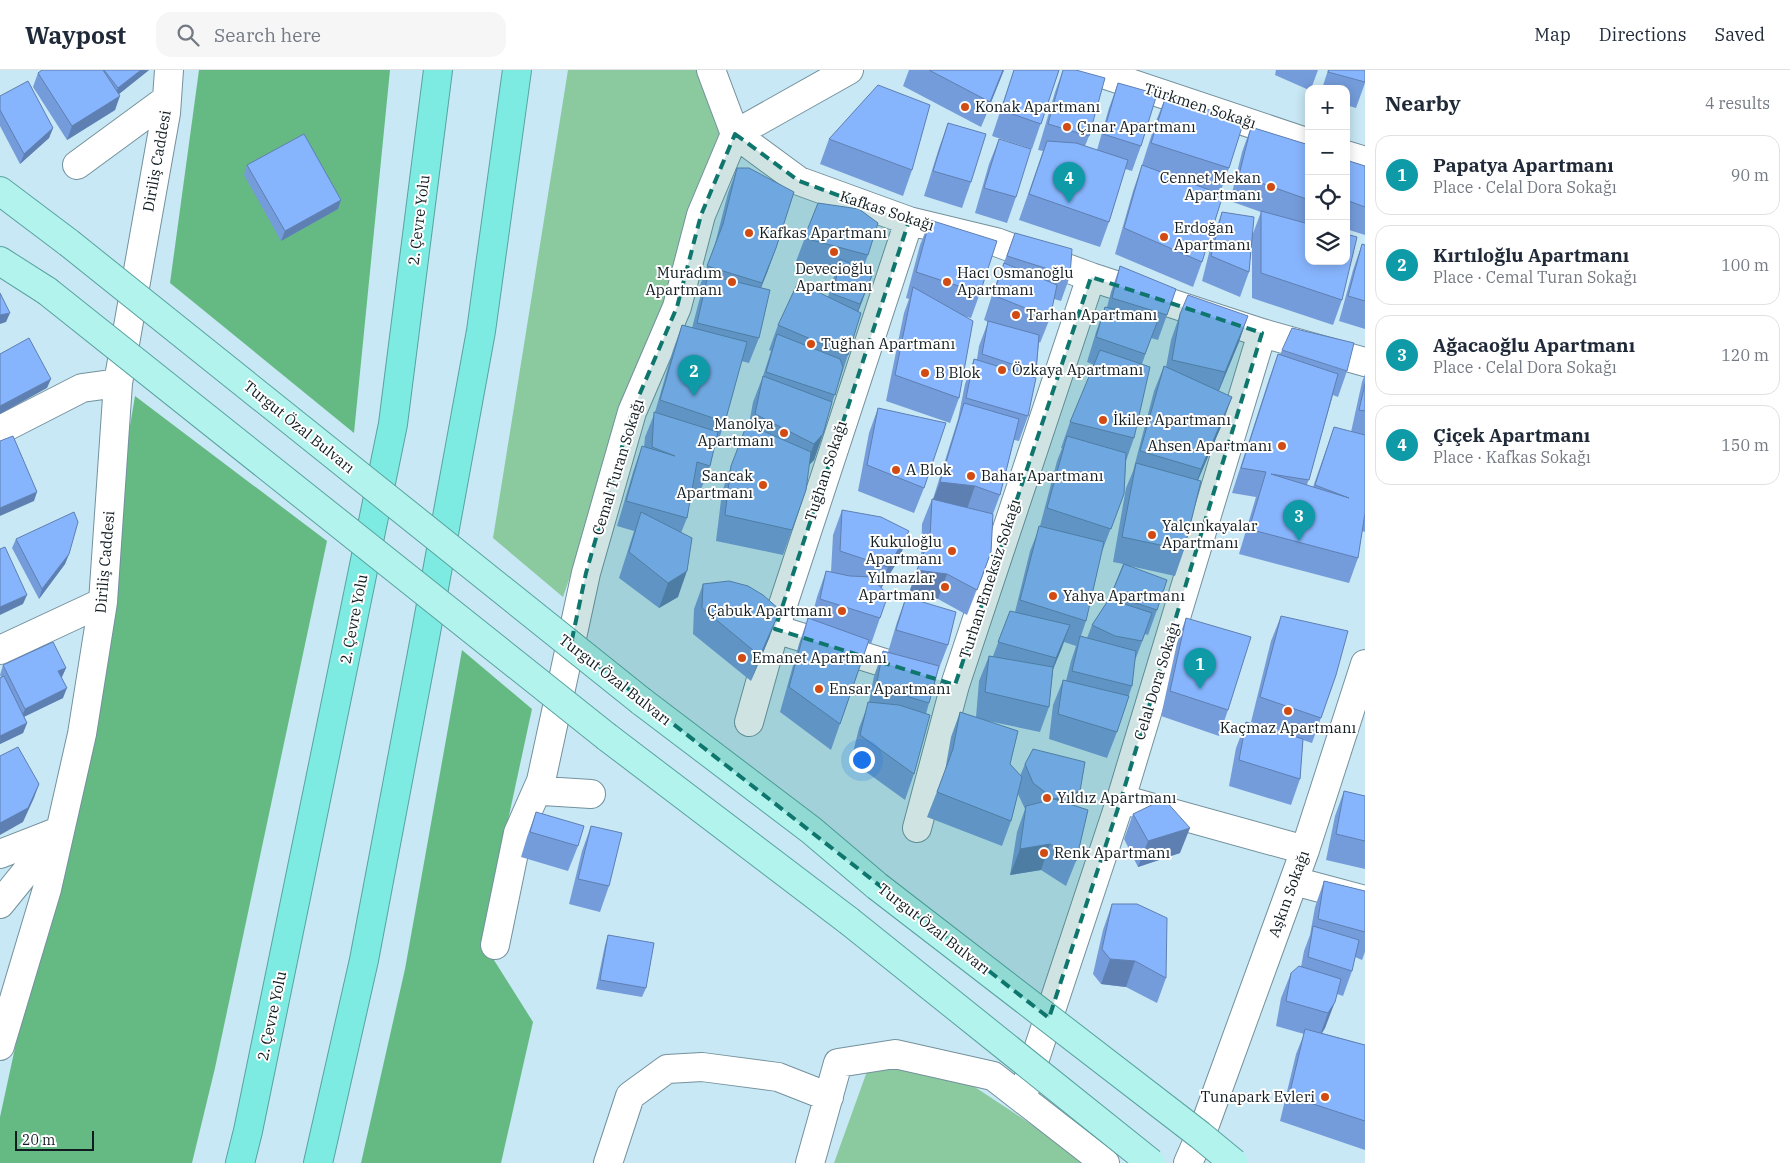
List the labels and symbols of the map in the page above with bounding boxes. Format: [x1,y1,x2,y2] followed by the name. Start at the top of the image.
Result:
[1142,78,1259,133] street label: Türkmen Sokağı
[975,97,1101,116] place label: Konak Apartmanı
[959,101,971,113] marker: Konak Apartmanı
[138,108,175,213] street label: Diriliş Caddesi
[1077,117,1196,136] place label: Çınar Apartmanı
[1061,121,1073,133] marker: Çınar Apartmanı
[1053,162,1085,203] pin: 4
[1160,168,1261,204] place label: Cennet Mekan Apartmanı
[404,174,433,266] street label: 2. Çevre Yolu
[1265,181,1277,193] marker: Cennet Mekan Apartmanı
[837,186,937,235] street label: Kafkas Sokağı
[1174,218,1251,254] place label: Erdoğan Apartmanı
[759,223,887,242] place label: Kafkas Apartmanı
[743,227,755,239] marker: Kafkas Apartmanı
[1158,231,1170,243] marker: Erdoğan Apartmanı
[828,246,840,258] marker: Devecioğlu Apartmanı
[795,259,873,295] place label: Devecioğlu Apartmanı
[645,263,722,299] place label: Muradım Apartmanı
[957,263,1074,299] place label: Hacı Osmanoğlu Apartmanı
[726,276,738,288] marker: Muradım Apartmanı
[941,276,953,288] marker: Hacı Osmanoğlu Apartmanı
[1026,305,1157,324] place label: Tarhan Apartmanı
[1010,309,1022,321] marker: Tarhan Apartmanı
[821,334,955,353] place label: Tuğhan Apartmanı
[805,338,817,350] marker: Tuğhan Apartmanı
[678,355,710,396] pin: 2
[1012,360,1143,379] place label: Özkaya Apartmanı
[935,363,981,382] place label: B Blok
[996,364,1008,376] marker: Özkaya Apartmanı
[919,367,931,379] marker: B Blok
[240,376,359,477] street label: Turgut Özal Bulvarı
[588,396,647,537] street label: Cemal Turan Sokağı
[1113,410,1231,429] place label: İkiler Apartmanı
[697,414,774,450] place label: Manolya Apartmanı
[1097,414,1109,426] marker: İkiler Apartmanı
[800,418,851,524] street label: Tuğhan Sokağı
[778,427,790,439] marker: Manolya Apartmanı
[1148,436,1272,455] place label: Ahsen Apartmanı
[1276,440,1288,452] marker: Ahsen Apartmanı
[906,460,952,479] place label: A Blok
[890,464,902,476] marker: A Blok
[676,466,753,502] place label: Sancak Apartmanı
[981,466,1104,485] place label: Bahar Apartmanı
[965,470,977,482] marker: Bahar Apartmanı
[757,479,769,491] marker: Sancak Apartmanı
[955,496,1024,661] street label: Turhan Emeksiz Sokağı
[1283,500,1315,541] pin: 3
[91,510,118,614] street label: Diriliş Caddesi
[1162,516,1258,552] place label: Yalçınkayalar Apartmanı
[1146,529,1158,541] marker: Yalçınkayalar Apartmanı
[865,532,942,568] place label: Kukuloğlu Apartmanı
[946,545,958,557] marker: Kukuloğlu Apartmanı
[858,568,935,604] place label: Yılmazlar Apartmanı
[336,572,372,665] street label: 2. Çevre Yolu
[939,581,951,593] marker: Yılmazlar Apartmanı
[1063,586,1185,605] place label: Yahya Apartmanı
[1047,590,1059,602] marker: Yahya Apartmanı
[707,601,832,620] place label: Çabuk Apartmanı
[836,605,848,617] marker: Çabuk Apartmanı
[1129,619,1184,742] street label: Celal Dora Sokağı
[555,630,675,729] street label: Turgut Özal Bulvarı
[752,648,887,667] place label: Emanet Apartmanı
[1184,648,1216,689] pin: 1
[736,652,748,664] marker: Emanet Apartmanı
[829,679,951,698] place label: Ensar Apartmanı
[813,683,825,695] marker: Ensar Apartmanı
[1282,705,1294,717] marker: Kaçmaz Apartmanı
[1220,718,1356,737] place label: Kaçmaz Apartmanı
[849,747,875,773] your location
[1057,788,1177,807] place label: Yıldız Apartmanı
[1041,792,1053,804] marker: Yıldız Apartmanı
[1054,843,1171,862] place label: Renk Apartmanı
[1038,847,1050,859] marker: Renk Apartmanı
[1264,847,1313,940] street label: Aşkın Sokağı
[874,879,994,978] street label: Turgut Özal Bulvarı
[253,969,290,1062] street label: 2. Çevre Yolu
[1201,1087,1315,1106] place label: Tunapark Evleri
[1319,1091,1331,1103] marker: Tunapark Evleri
[15,1128,94,1151] scale bar

